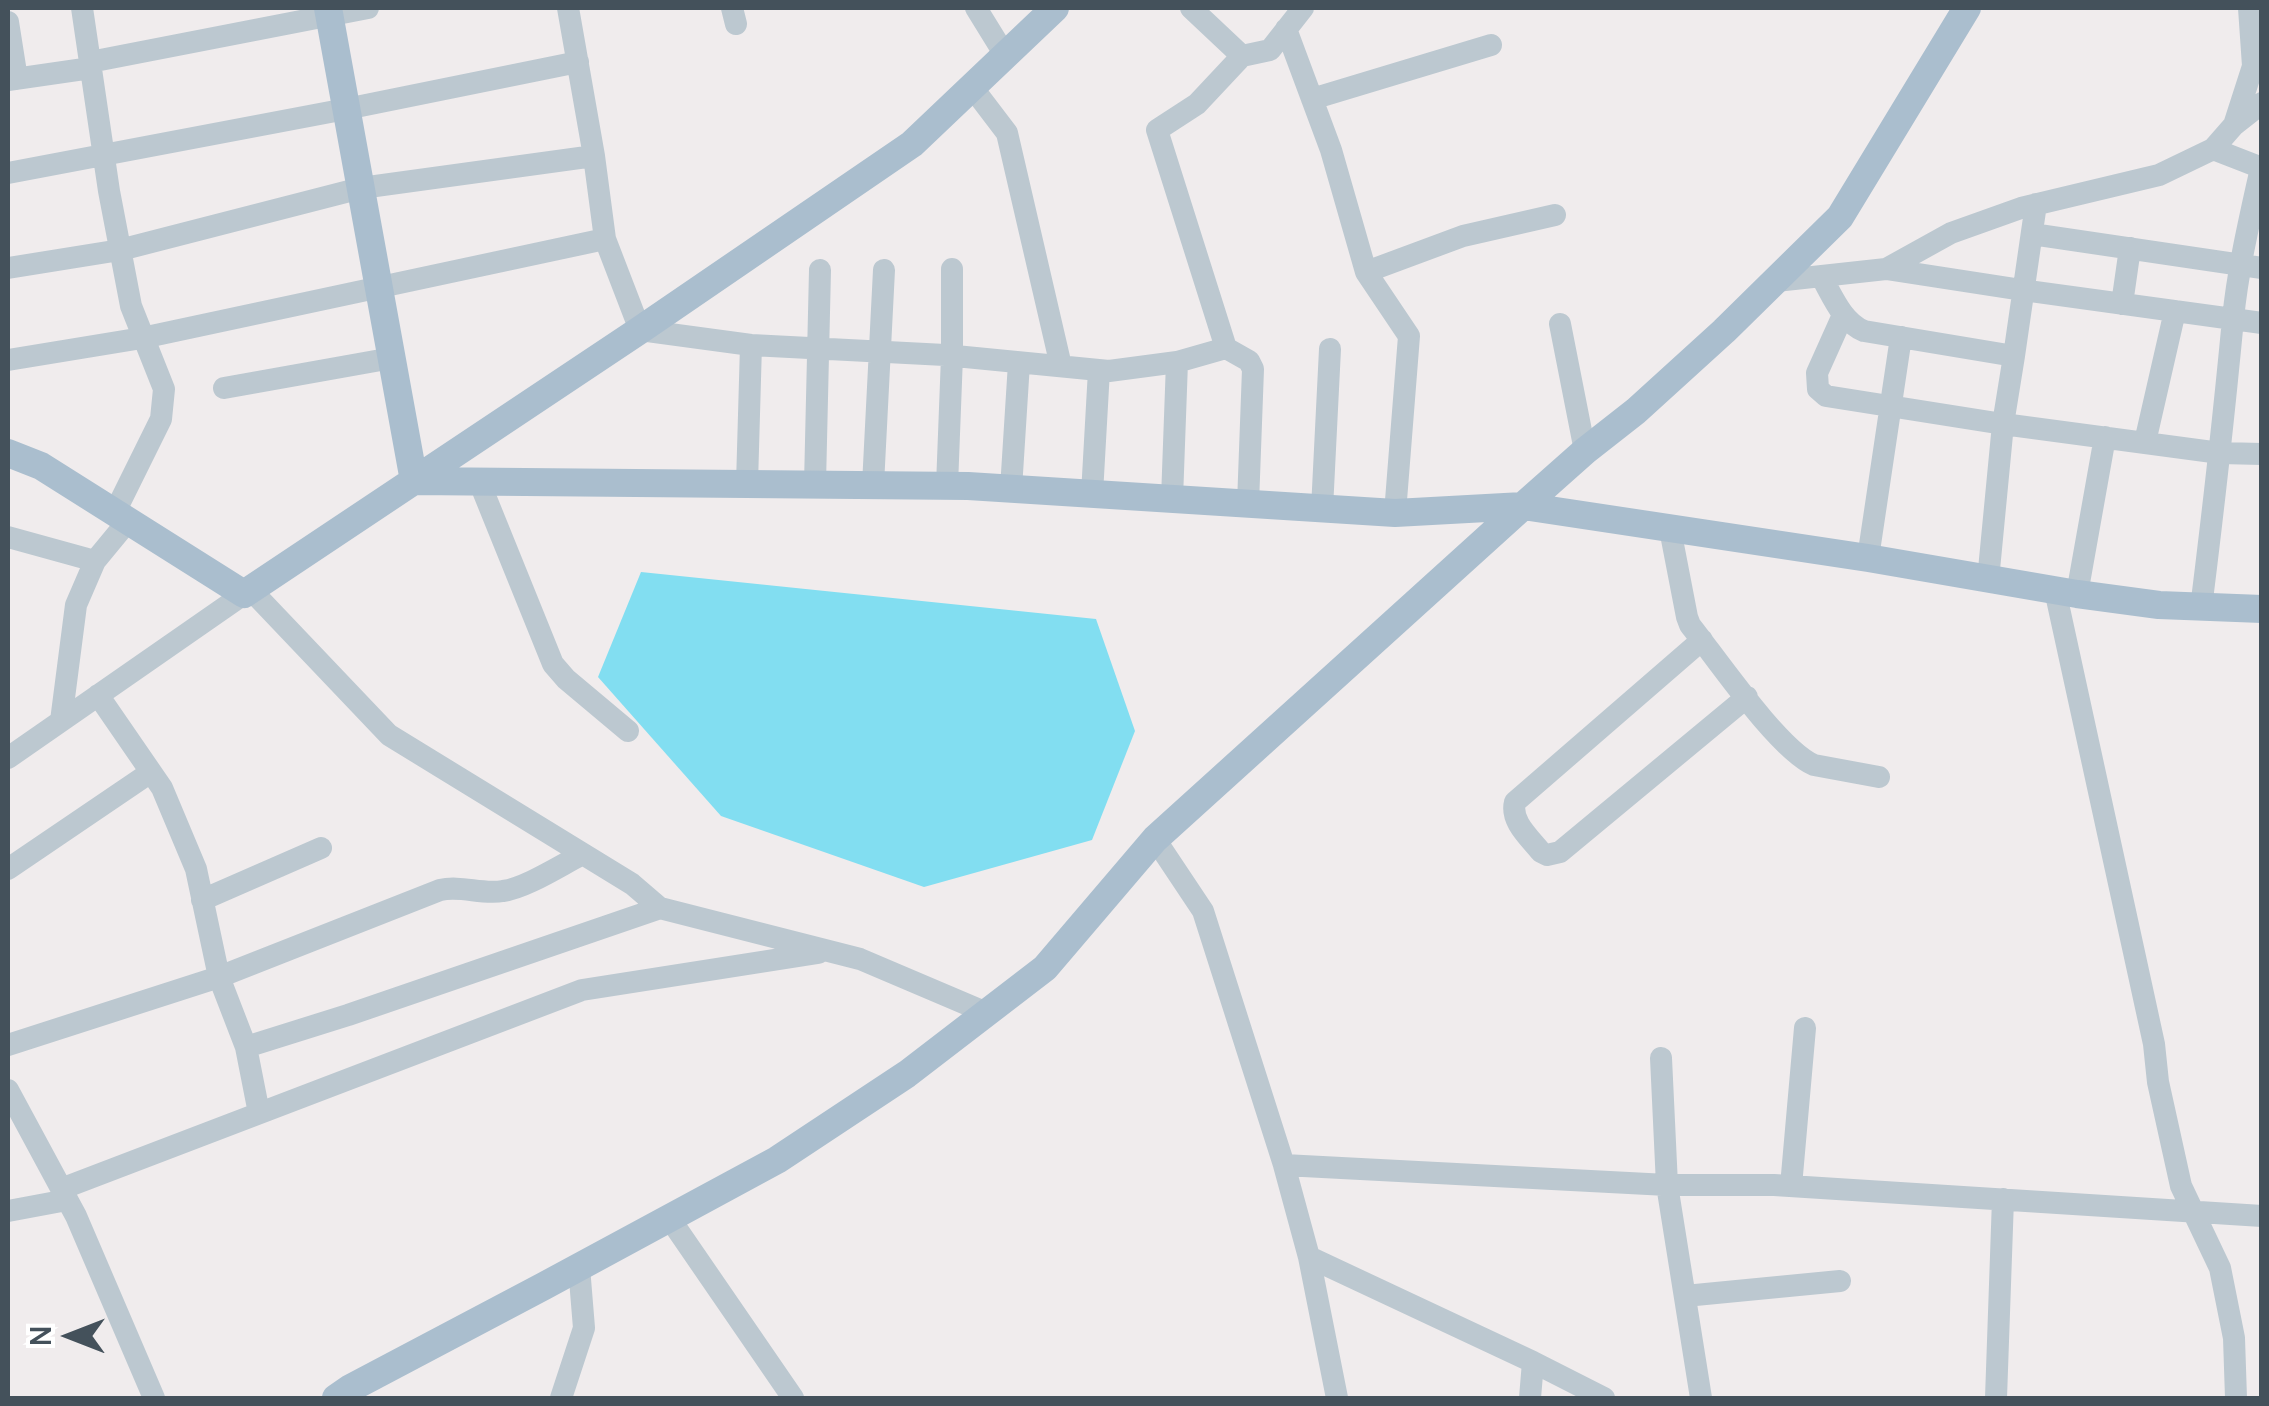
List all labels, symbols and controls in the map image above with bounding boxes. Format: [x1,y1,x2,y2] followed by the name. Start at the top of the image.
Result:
[20,1286,120,1386] north arrow
[21,1326,59,1346] text: N

